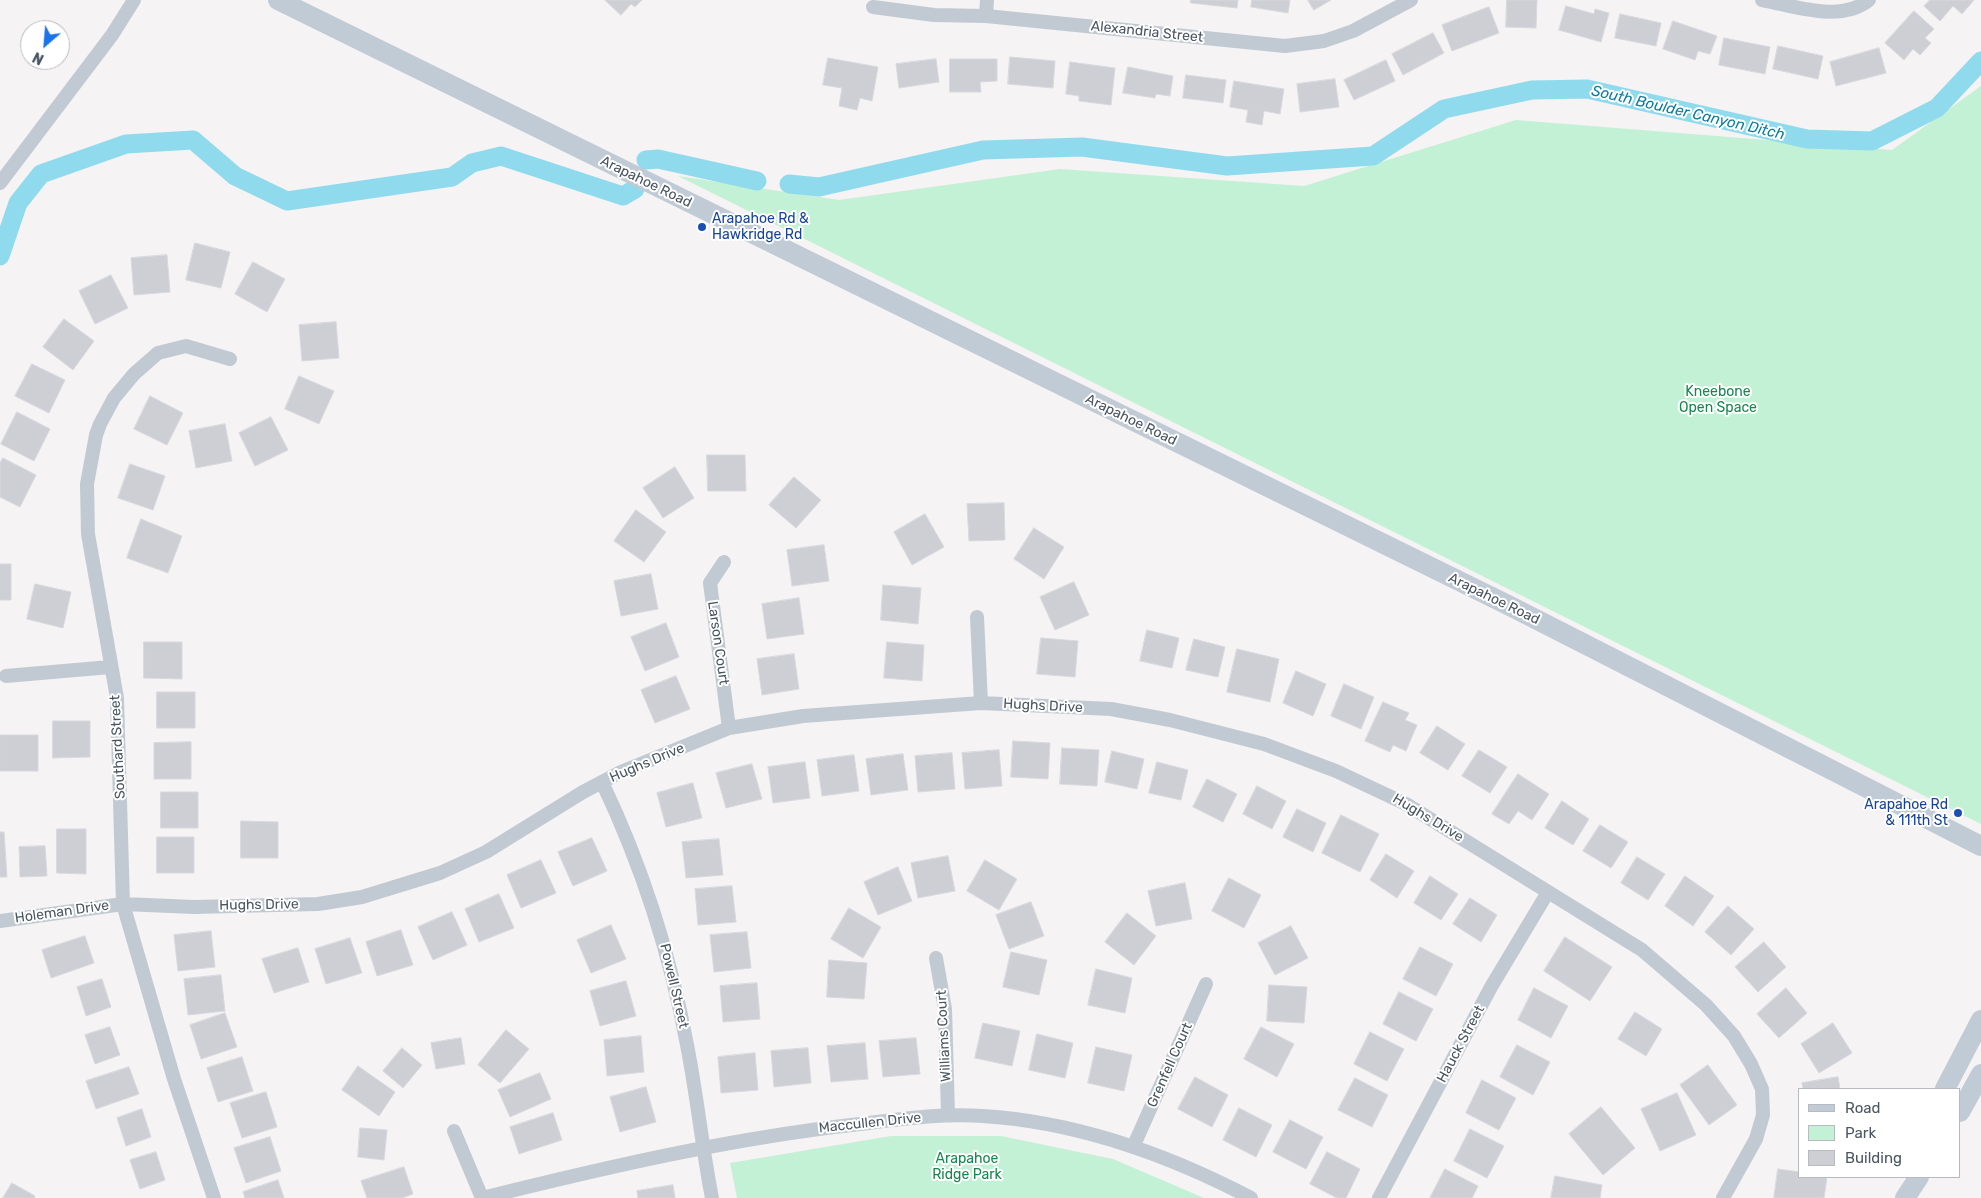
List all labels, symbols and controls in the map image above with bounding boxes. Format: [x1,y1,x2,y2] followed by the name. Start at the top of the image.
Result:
[1090,18,1204,46] street label: Alexandria Street
[20,20,70,70] north arrow
[30,48,47,68] text: N
[1590,82,1786,144] water label: South Boulder Canyon Ditch
[598,153,694,211] street label: Arapahoe Road
[712,211,809,243] place label: Arapahoe Rd & Hawkridge Rd
[696,221,708,233] marker: Arapahoe Rd & Hawkridge Rd
[1679,384,1757,417] park label: Kneebone Open Space
[1083,391,1179,449] street label: Arapahoe Road
[1446,570,1542,628] street label: Arapahoe Road
[704,600,732,686] street label: Larson Court
[107,694,129,800] street label: Southard Street
[1003,696,1083,716] street label: Hughs Drive
[607,740,687,786] street label: Hughs Drive
[1390,790,1466,846] street label: Hughs Drive
[1864,797,1948,830] place label: Arapahoe Rd & 111th St
[1952,807,1964,819] marker: Arapahoe Rd & 111th St
[219,896,299,914] street label: Hughs Drive
[14,897,110,927] street label: Holeman Drive
[656,942,692,1030] street label: Powell Street
[933,990,955,1082] street label: Williams Court
[1434,1003,1488,1085] street label: Hauck Street
[1144,1020,1196,1110] street label: Grenfell Court
[1798,1088,1961,1178] legend
[1845,1099,1881,1117] text: Road
[818,1109,922,1137] street label: Maccullen Drive
[1845,1124,1876,1142] text: Park
[1845,1149,1902,1167] text: Building
[932,1151,1002,1184] park label: Arapahoe Ridge Park

